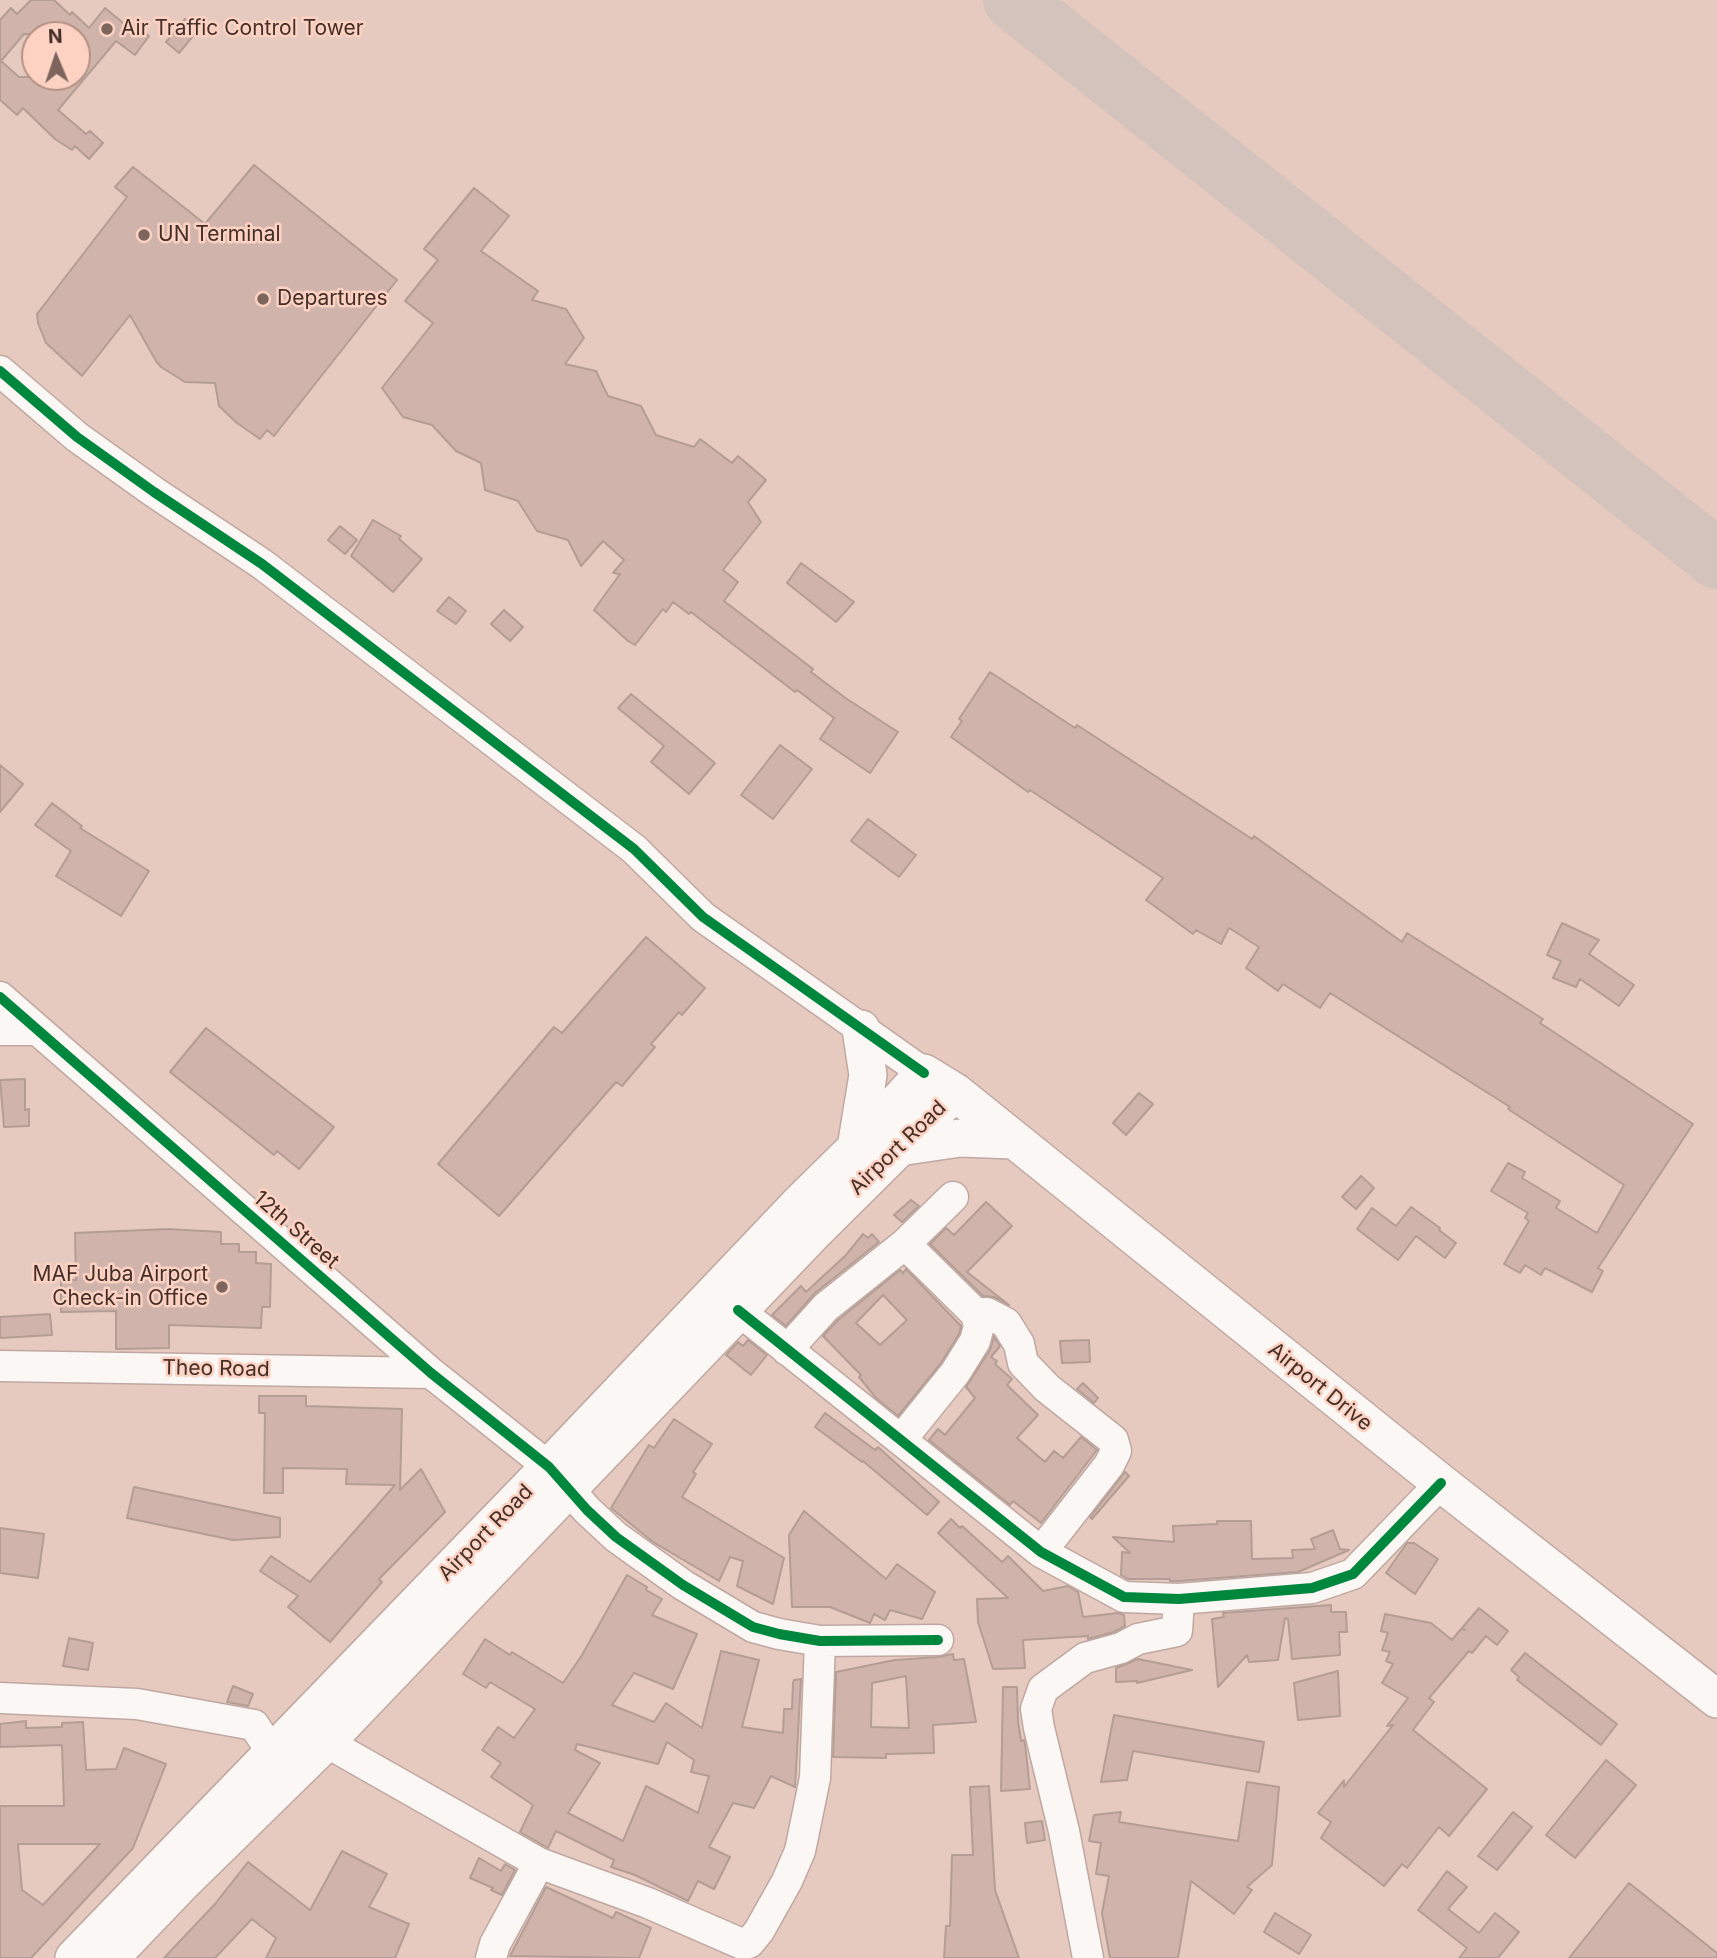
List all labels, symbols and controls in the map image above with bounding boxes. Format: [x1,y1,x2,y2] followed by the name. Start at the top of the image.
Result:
[121,16,364,42] place label: Air Traffic Control Tower
[21,21,91,91] north arrow
[99,21,115,37] marker: Air Traffic Control Tower
[48,25,63,48] text: N
[158,222,281,248] place label: UN Terminal
[136,227,152,243] marker: UN Terminal
[277,286,388,312] place label: Departures
[255,291,271,307] marker: Departures
[844,1096,952,1200] street label: Airport Road
[248,1186,344,1274] street label: 12th Street
[33,1262,208,1312] place label: MAF Juba Airport Check-in Office
[214,1279,230,1295] marker: MAF Juba Airport Check-in Office
[1263,1337,1377,1437] street label: Airport Drive
[162,1355,270,1383] street label: Theo Road
[434,1479,538,1587] street label: Airport Road

